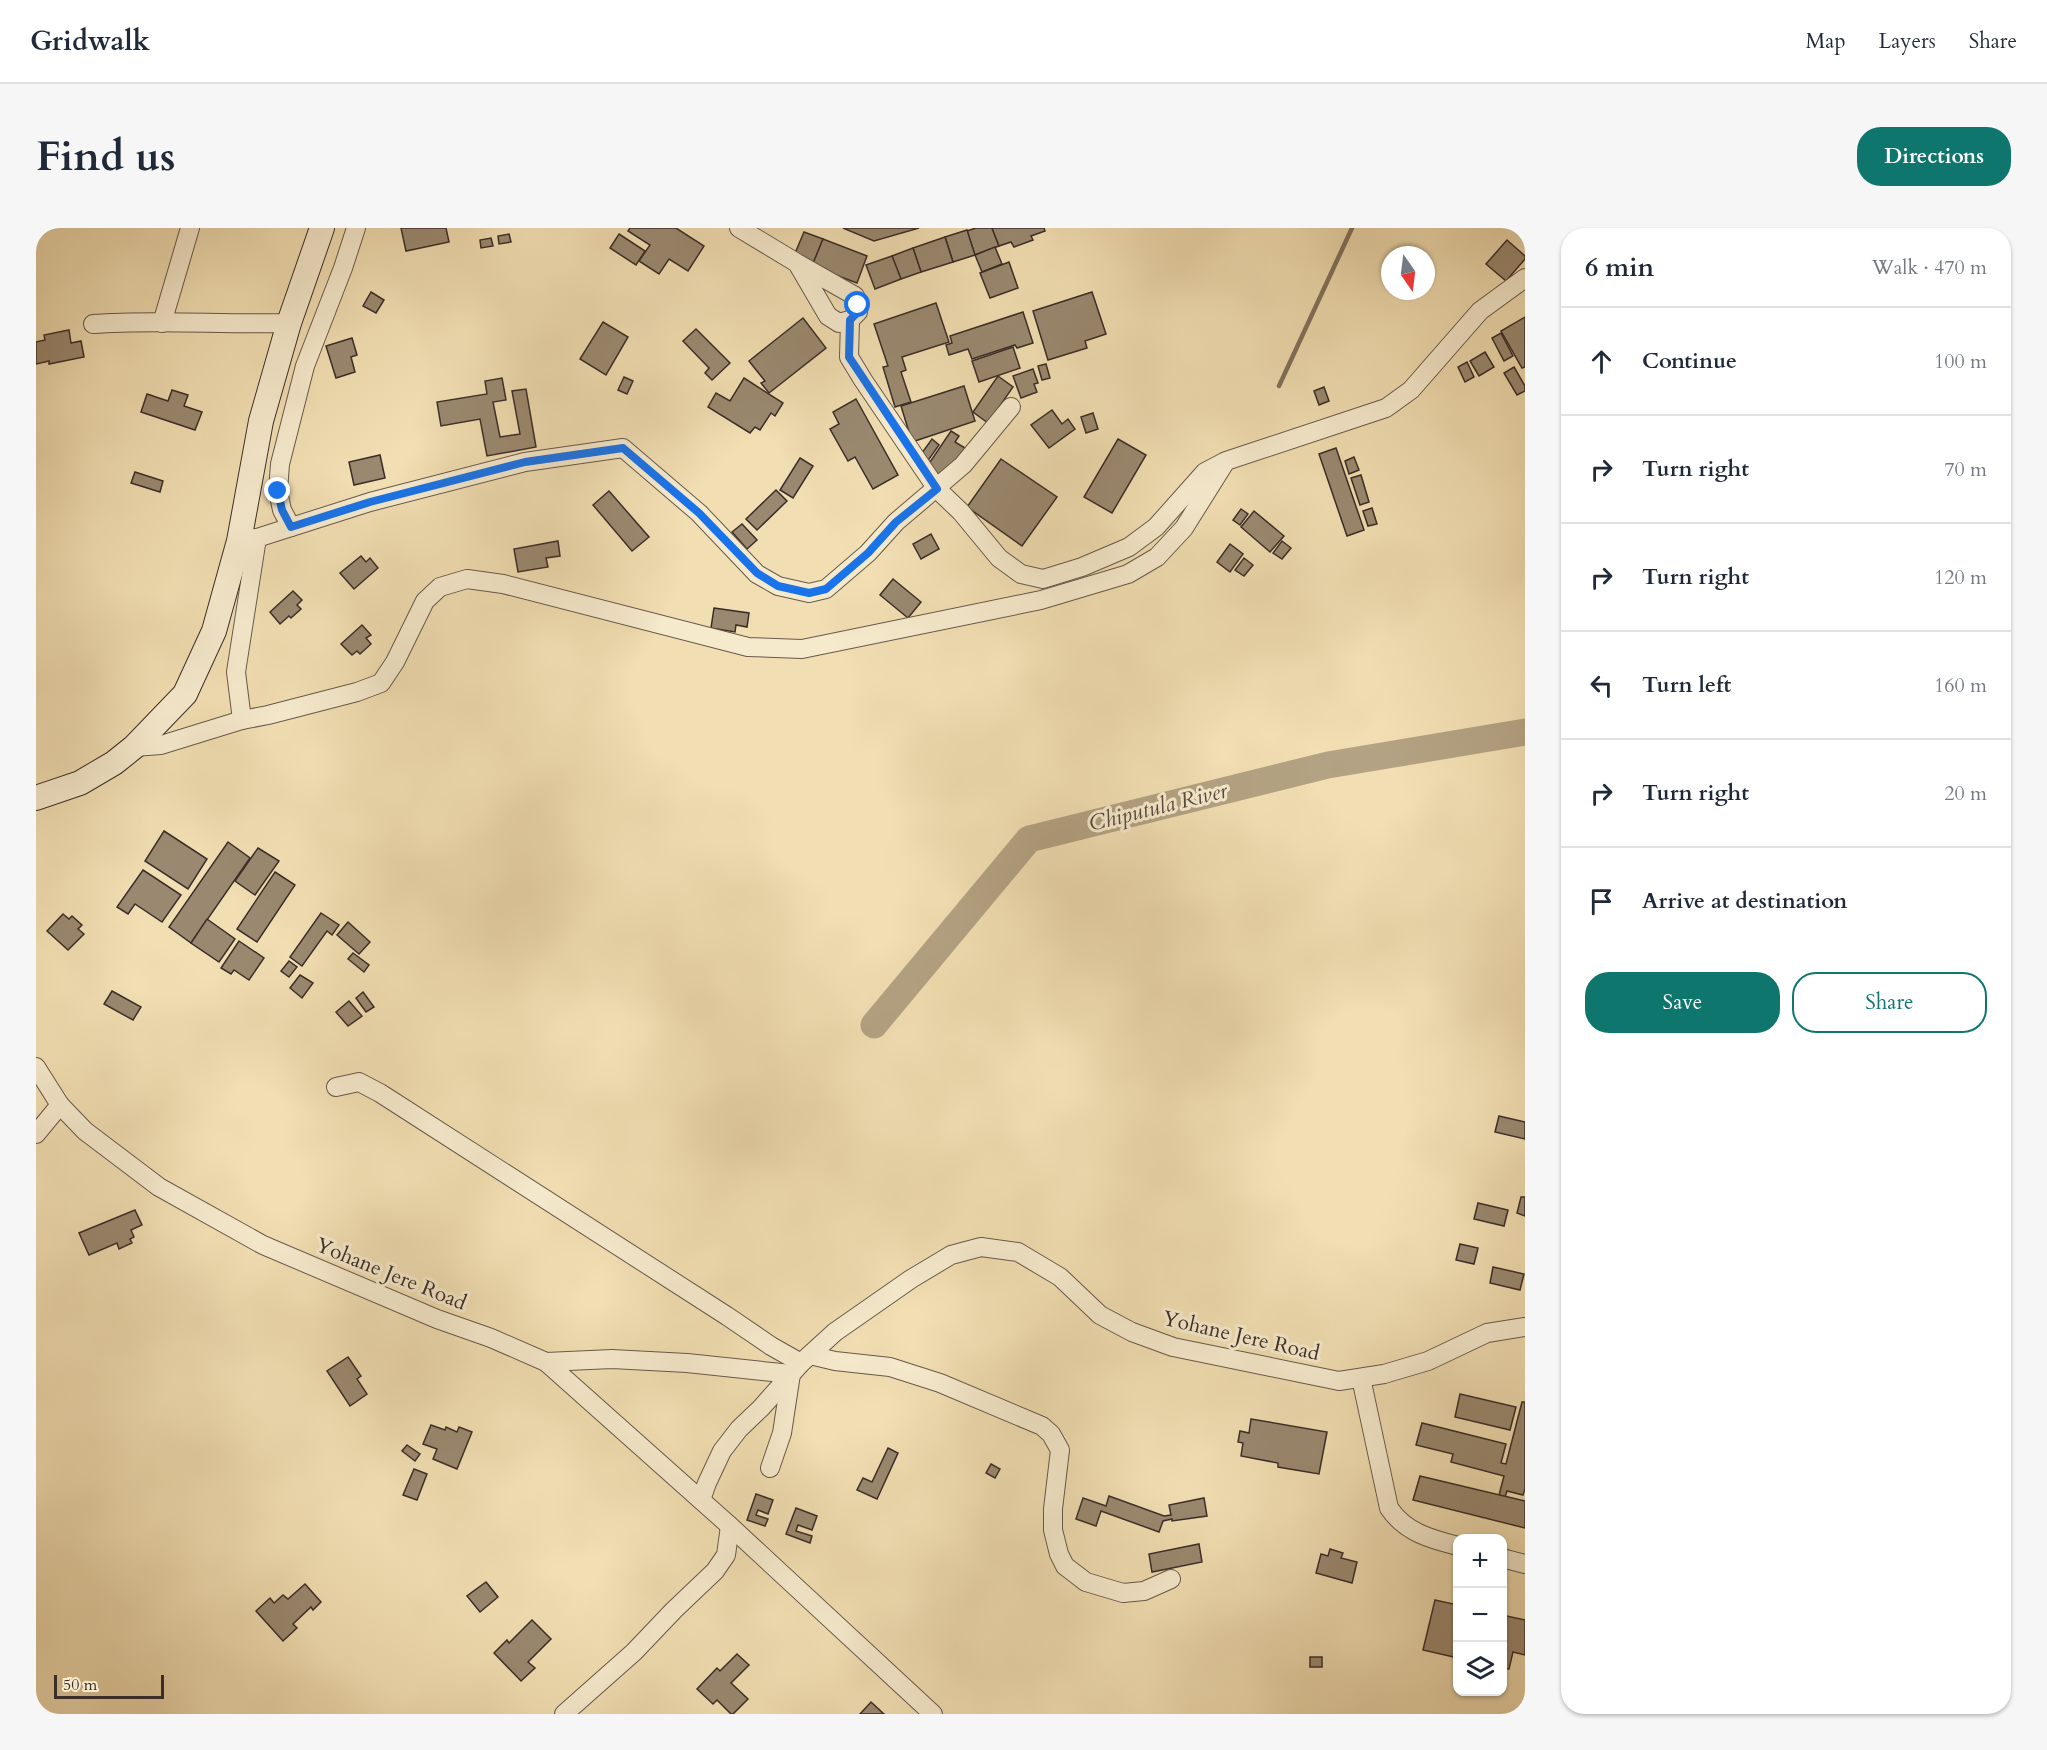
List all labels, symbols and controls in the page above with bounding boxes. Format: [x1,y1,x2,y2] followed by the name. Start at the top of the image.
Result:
[30,22,150,60] text: Gridwalk
[1806,27,1846,56] text: Map
[1879,27,1936,56] text: Layers
[1969,27,2017,56] text: Share
[1857,127,2011,186] button: Directions
[36,128,176,185] text: Find us
[1381,246,1435,300] north arrow
[1585,250,1654,285] text: 6 min
[1872,254,1987,281] text: Walk · 470 m
[844,291,870,317] route start
[1585,345,1618,378] icon: ahead
[1642,346,1737,376] text: Continue
[1934,348,1987,375] text: 100 m
[1585,453,1618,486] icon: right
[1642,454,1749,484] text: Turn right
[1944,456,1987,483] text: 70 m
[264,477,290,503] route end
[1585,561,1618,594] icon: right
[1642,562,1749,592] text: Turn right
[1934,564,1987,591] text: 120 m
[1585,669,1618,702] icon: left
[1642,670,1731,700] text: Turn left
[1934,672,1987,699] text: 160 m
[1086,775,1231,839] water label: Chiputula River
[1585,777,1618,810] icon: right
[1642,778,1749,808] text: Turn right
[1944,780,1987,807] text: 20 m
[1585,885,1618,918] icon: arrive
[1642,886,1847,916] text: Arrive at destination
[1585,972,1780,1033] button: Save
[1792,972,1987,1033] button: Share
[311,1231,471,1317] street label: Yohane Jere Road
[1160,1304,1322,1368] street label: Yohane Jere Road
[1453,1534,1507,1696] map controls
[1453,1534,1507,1588] button: +
[1453,1588,1507,1642] button: −
[1453,1642,1507,1696] button: layers
[54,1672,164,1700] scale bar
[63,1674,97,1696] text: 50 m

